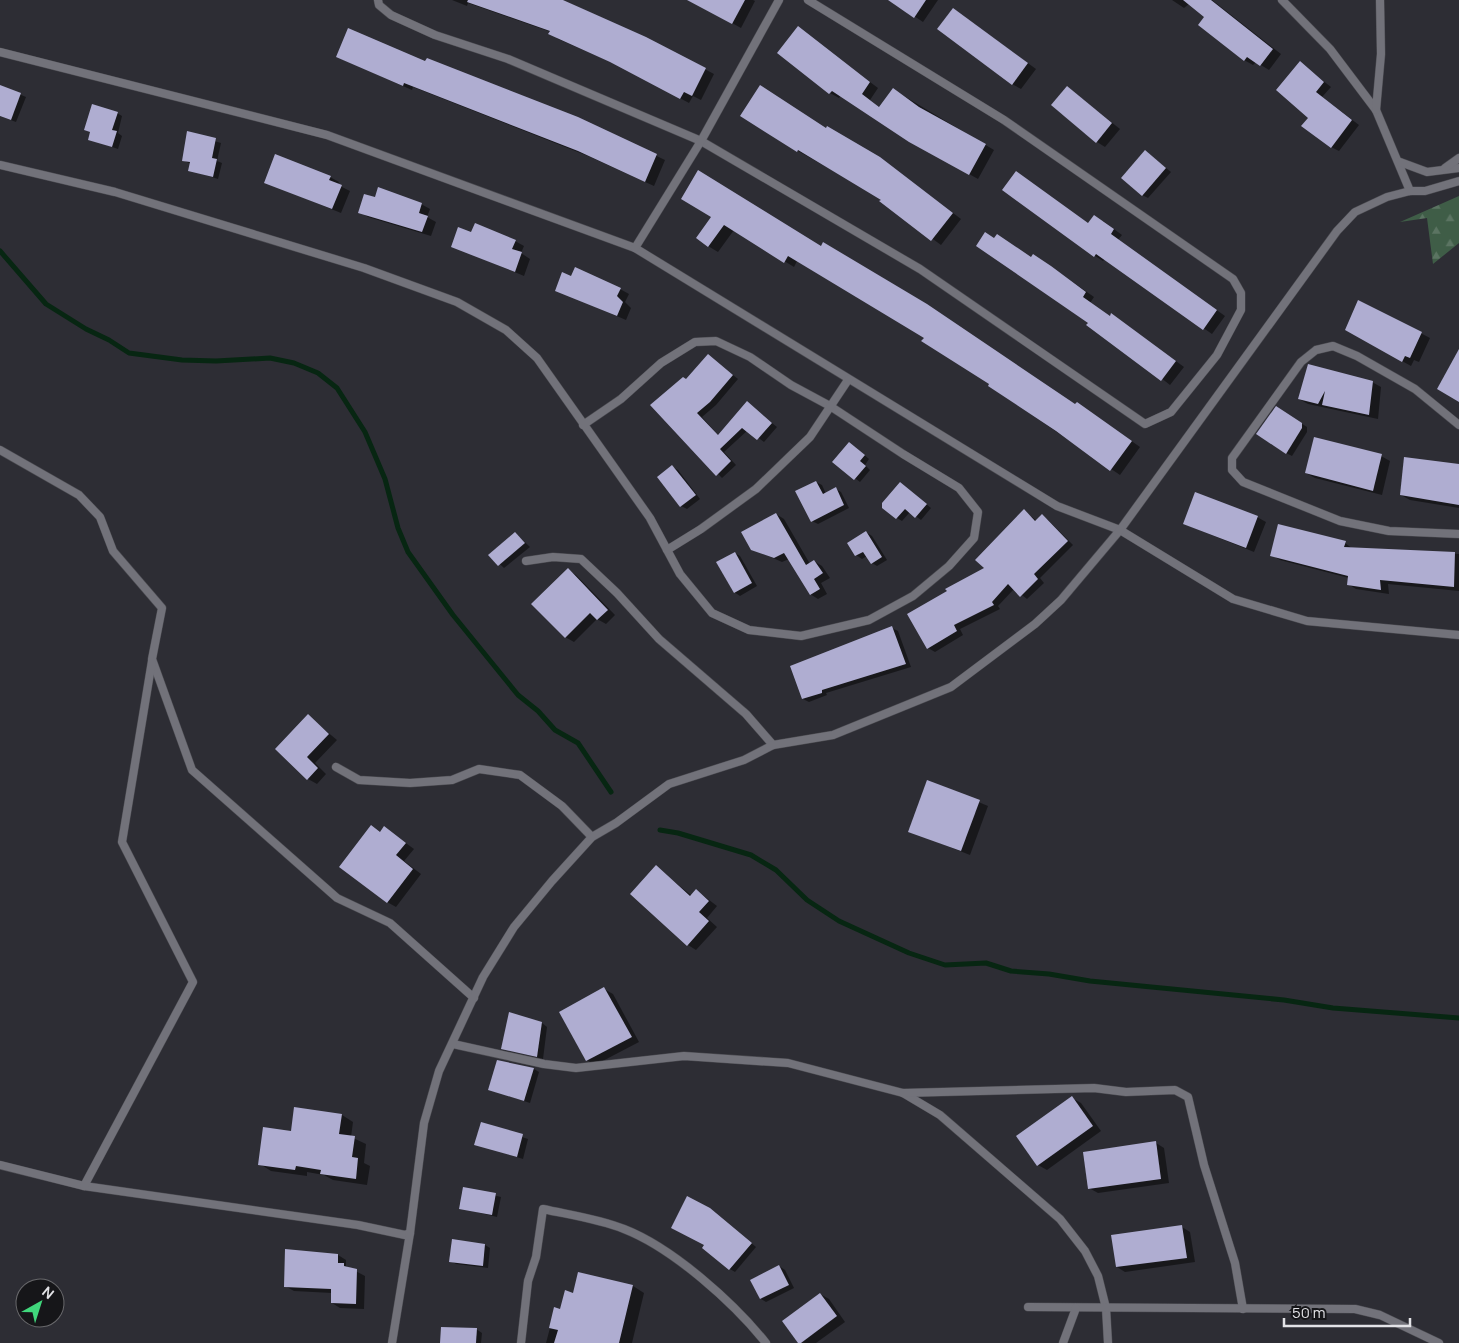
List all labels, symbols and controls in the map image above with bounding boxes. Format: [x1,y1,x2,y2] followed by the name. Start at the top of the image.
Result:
[15,1278,65,1328] north arrow
[39,1282,58,1303] text: N
[1284,1296,1410,1328] scale bar
[1292,1302,1326,1323] text: 50 m

